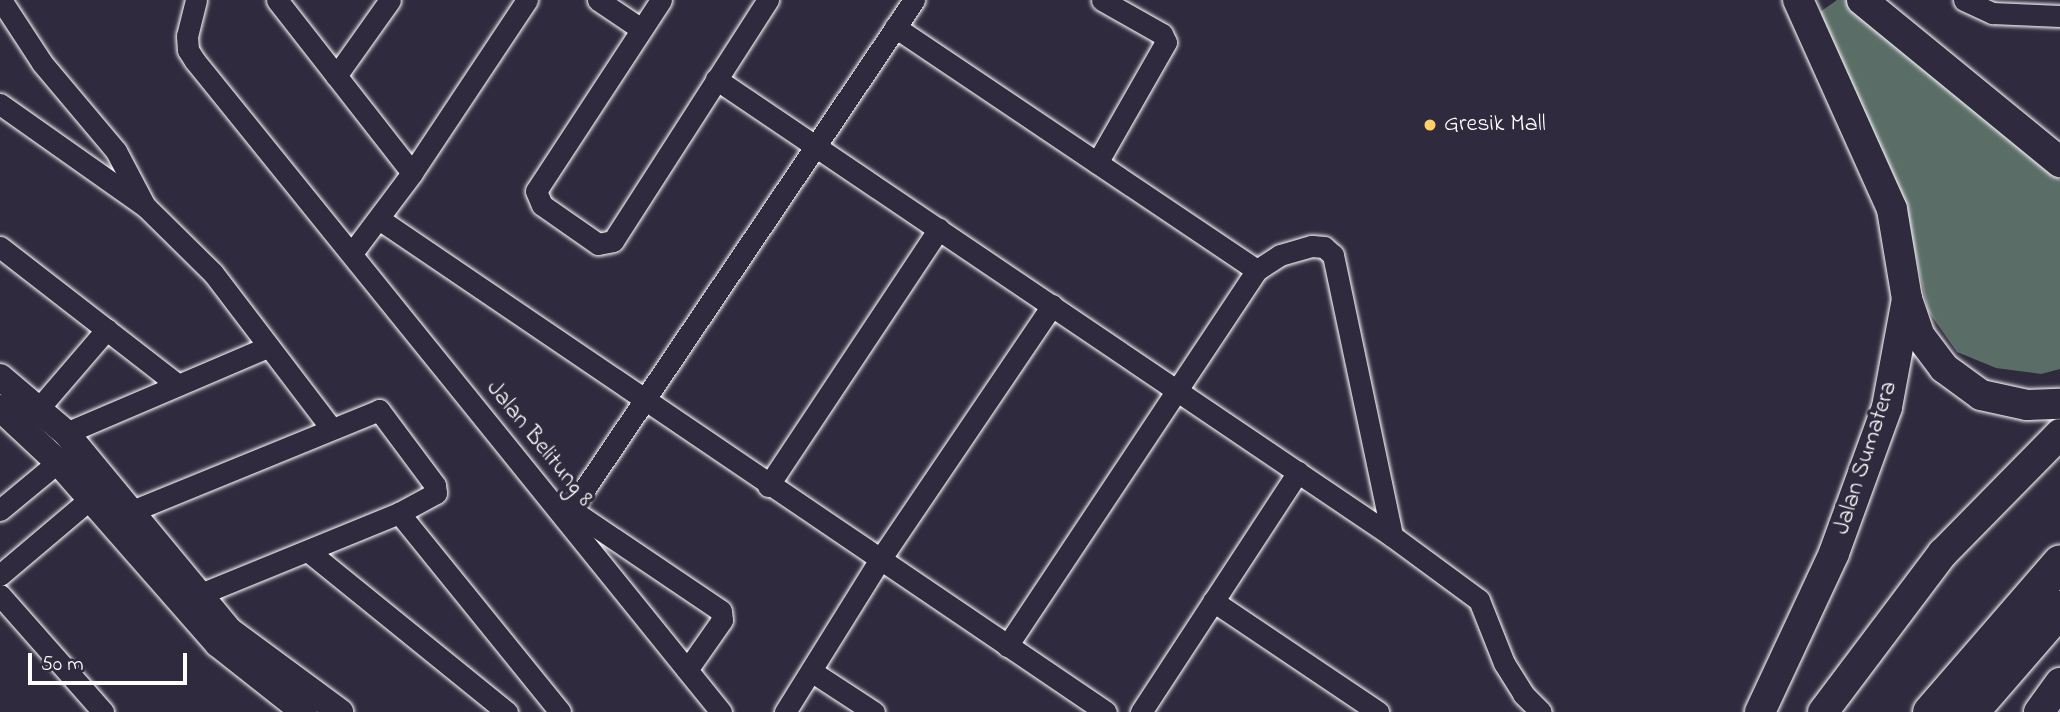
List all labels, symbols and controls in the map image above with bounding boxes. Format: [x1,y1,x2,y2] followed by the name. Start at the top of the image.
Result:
[1444,111,1546,139] place label: Gresik Mall
[1422,117,1438,133] marker: Gresik Mall
[479,375,599,513] street label: Jalan Belitung 8
[1828,378,1904,538] street label: Jalan Sumatera
[32,638,191,682] scale bar
[41,650,84,680] text: 50 m

